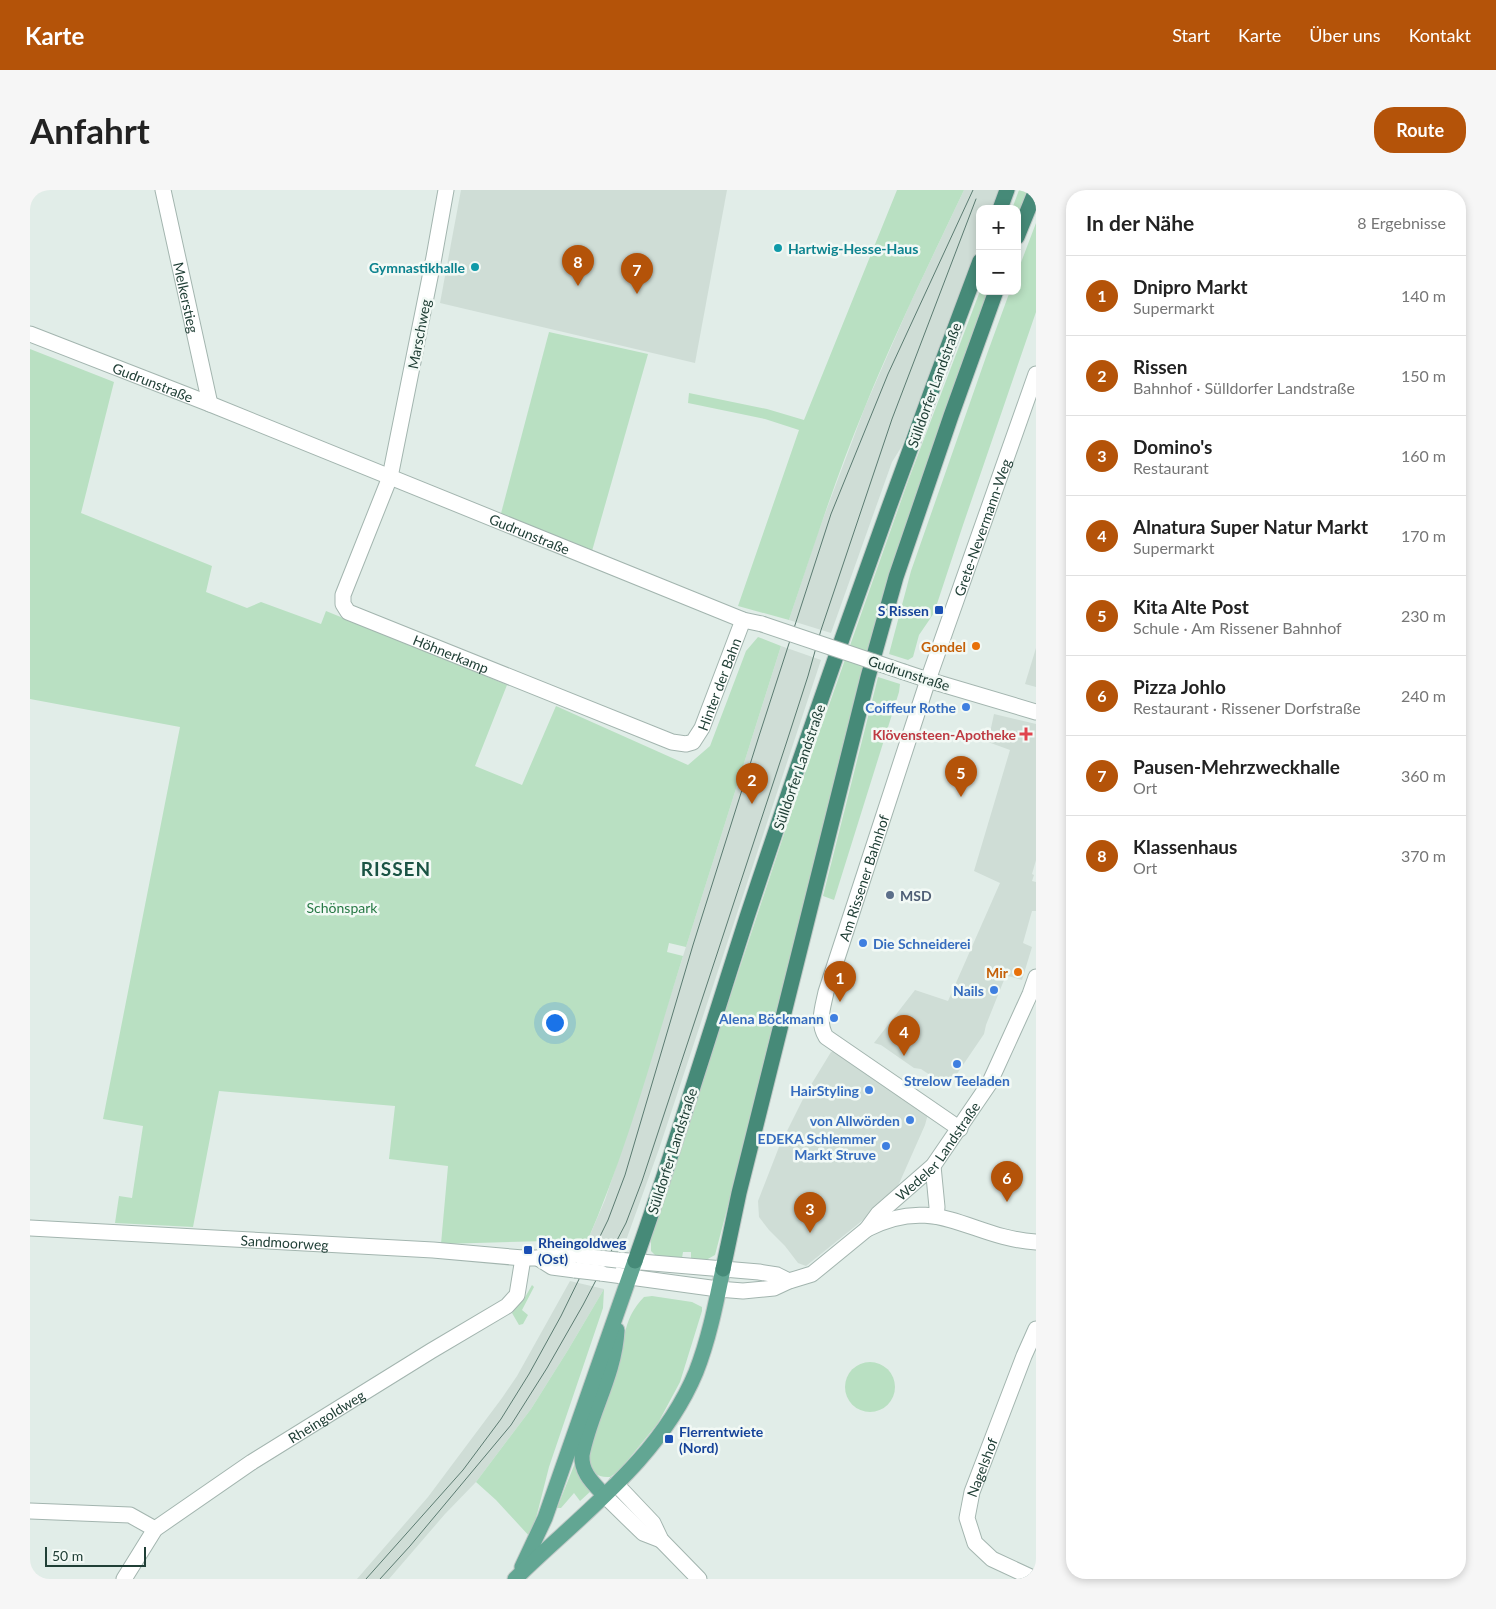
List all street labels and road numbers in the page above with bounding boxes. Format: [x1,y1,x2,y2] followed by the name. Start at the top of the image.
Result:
[171,260,203,334] street label: Melkerstieg
[404,298,434,370] street label: Marschweg
[904,320,964,450] street label: Sülldorfer Landstraße
[110,359,196,405] street label: Gudrunstraße
[950,456,1014,598] street label: Grete-Nevermann-Weg
[487,510,572,557] street label: Gudrunstraße
[411,631,492,676] street label: Höhnerkamp
[693,635,744,733] street label: Hinter der Bahn
[866,652,952,694] street label: Gudrunstraße
[770,702,828,832] street label: Sülldorfer Landstraße
[835,812,892,943] street label: Am Rissener Bahnhof
[644,1086,700,1216] street label: Sülldorfer Landstraße
[892,1098,983,1204] street label: Wedeler Landstraße
[240,1231,329,1253] street label: Sandmoorweg
[285,1386,368,1446] street label: Rheingoldweg
[962,1435,1000,1499] street label: Nagelshof

